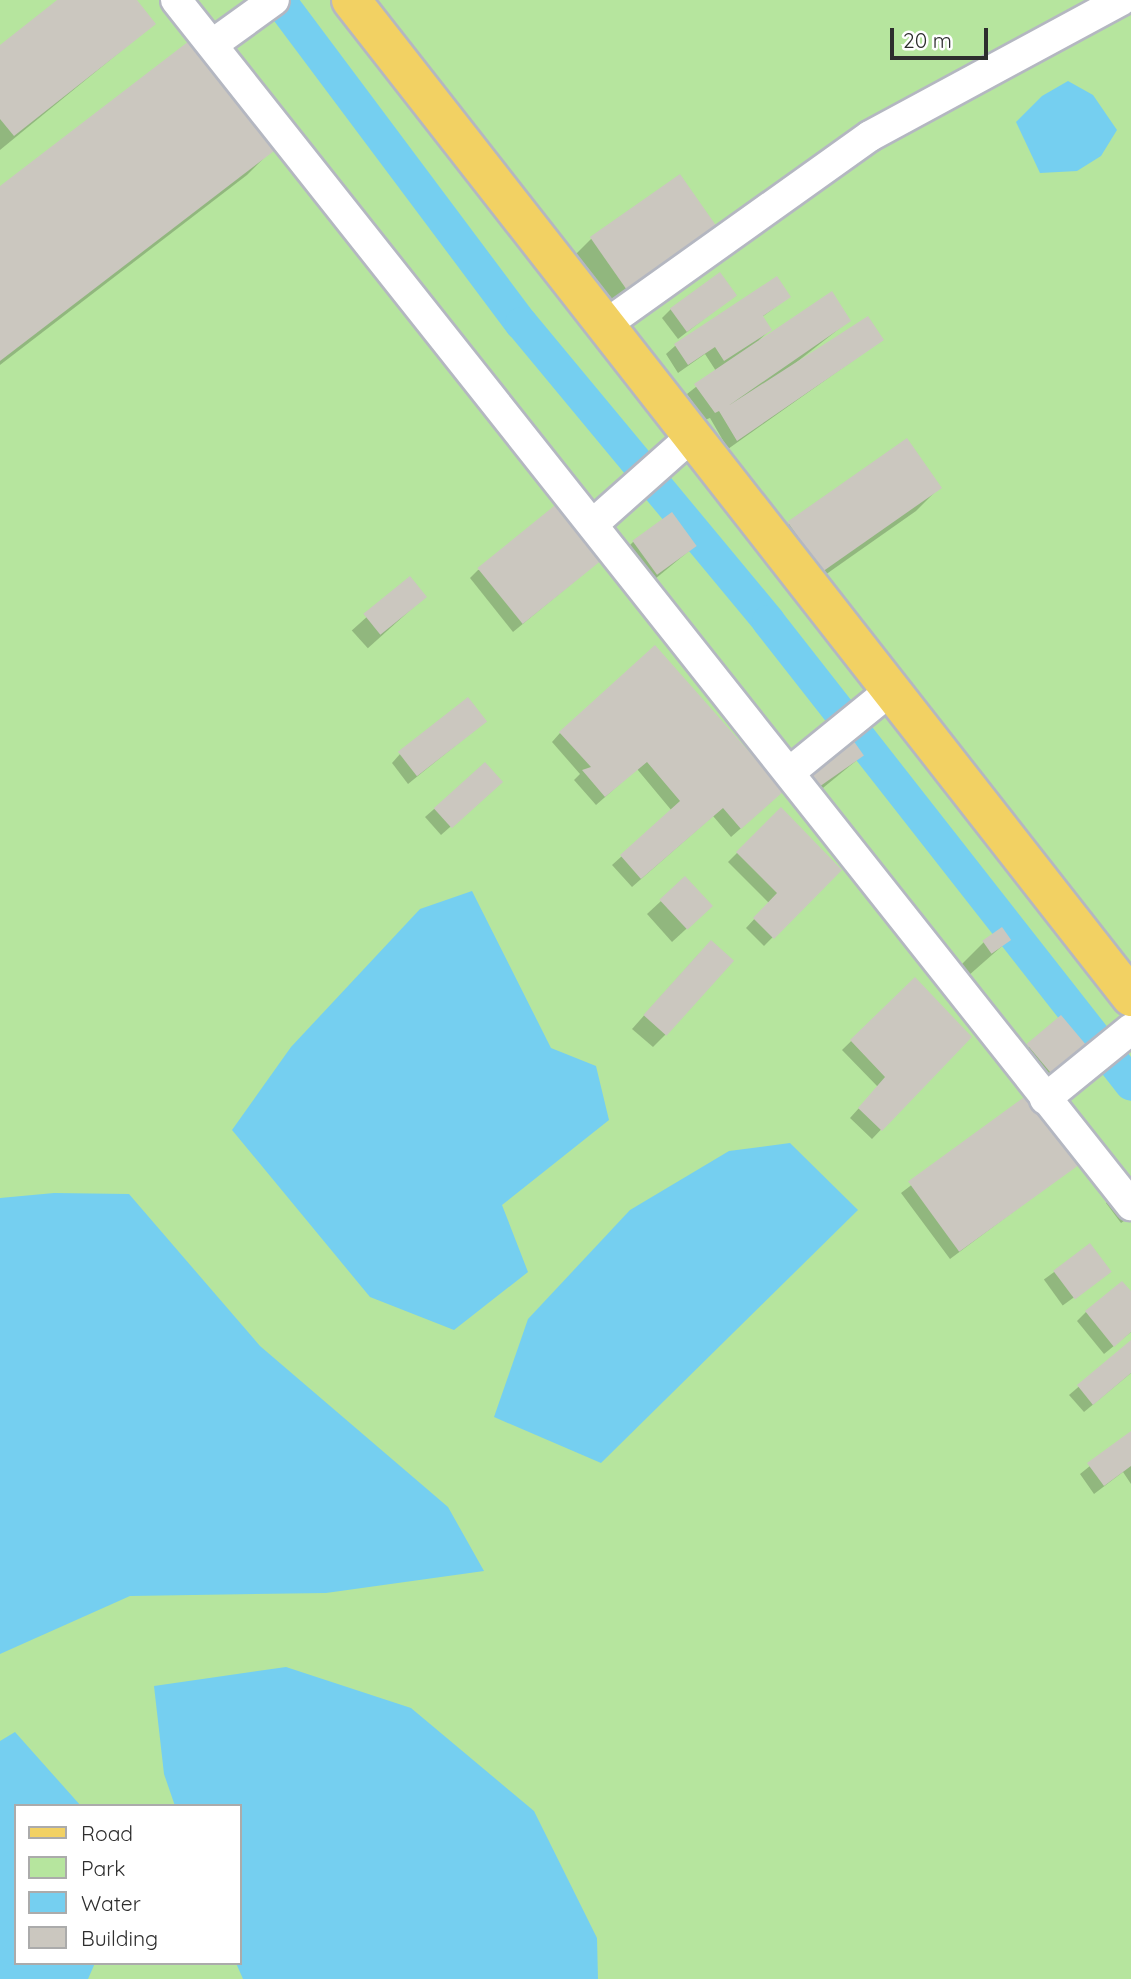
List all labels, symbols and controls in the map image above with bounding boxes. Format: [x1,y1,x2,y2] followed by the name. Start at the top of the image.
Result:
[893,14,991,58] scale bar
[903,27,952,53] text: 20 m
[14,1804,242,1965] legend
[81,1820,133,1846] text: Road
[81,1855,125,1881] text: Park
[81,1890,141,1916] text: Water
[81,1925,158,1951] text: Building

